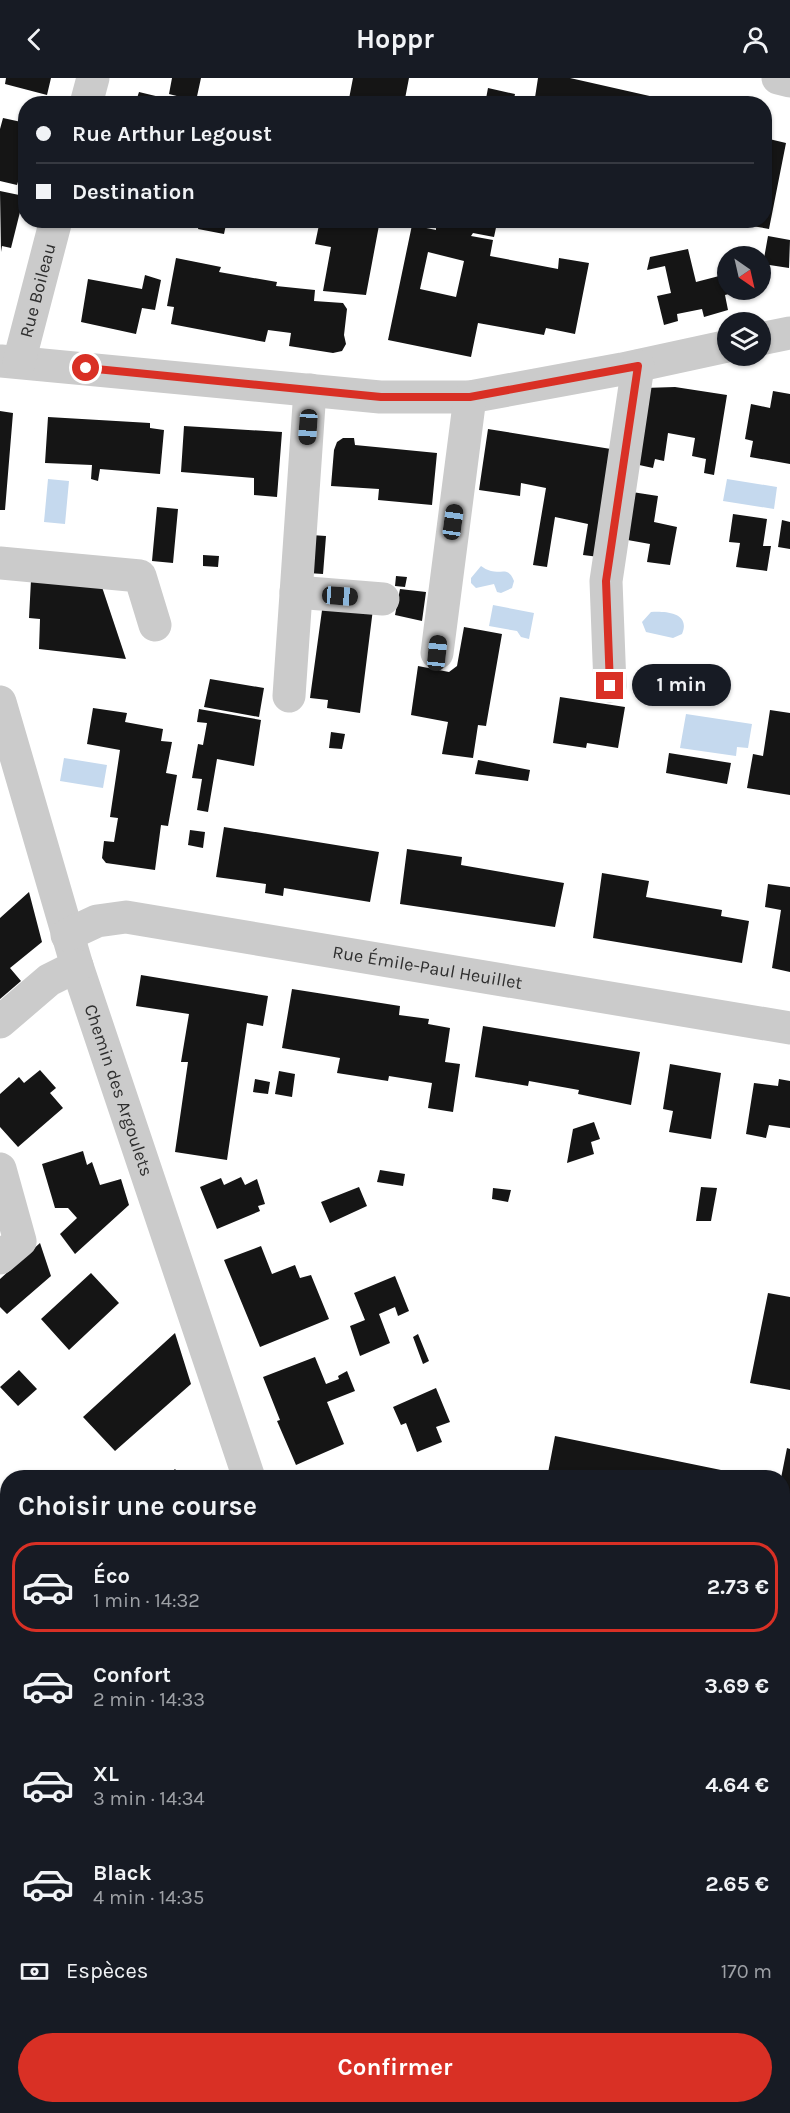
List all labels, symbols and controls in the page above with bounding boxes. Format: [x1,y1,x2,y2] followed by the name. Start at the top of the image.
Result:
[18,23,51,56] icon: back
[356,23,434,55] text: Hoppr
[739,23,772,56] icon: person
[72,121,272,147] text: Rue Arthur Legoust
[72,179,195,205] text: Destination
[15,241,61,340] street label: Rue Boileau
[717,246,771,300] north arrow
[717,246,771,366] map controls
[717,312,771,366] button: layers
[72,354,99,381] route start
[298,408,318,446] car
[442,503,464,541] car
[321,586,359,606] car
[426,634,448,672] car
[631,665,730,707] callout: 1 min
[596,672,623,699] route end
[656,673,707,696] text: 1 min
[331,941,524,994] street label: Rue Émile-Paul Heuillet
[80,1001,158,1179] street label: Chemin des Argoulets
[18,1490,257,1522] text: Choisir une course
[21,1560,75,1614] icon: car
[93,1563,130,1589] text: Éco
[707,1574,769,1600] text: 2.73 €
[93,1589,200,1612] text: 1 min · 14:32
[21,1659,75,1713] icon: car
[93,1662,171,1688] text: Confort
[704,1673,769,1699] text: 3.69 €
[93,1688,205,1711] text: 2 min · 14:33
[21,1758,75,1812] icon: car
[93,1761,119,1787] text: XL
[705,1772,769,1798] text: 4.64 €
[93,1787,205,1810] text: 3 min · 14:34
[21,1857,75,1911] icon: car
[93,1860,152,1886] text: Black
[705,1871,769,1897] text: 2.65 €
[93,1886,204,1909] text: 4 min · 14:35
[18,1955,51,1988] icon: cash
[66,1958,148,1984] text: Espèces
[721,1960,772,1983] text: 170 m
[18,2033,772,2102] button: Confirmer

